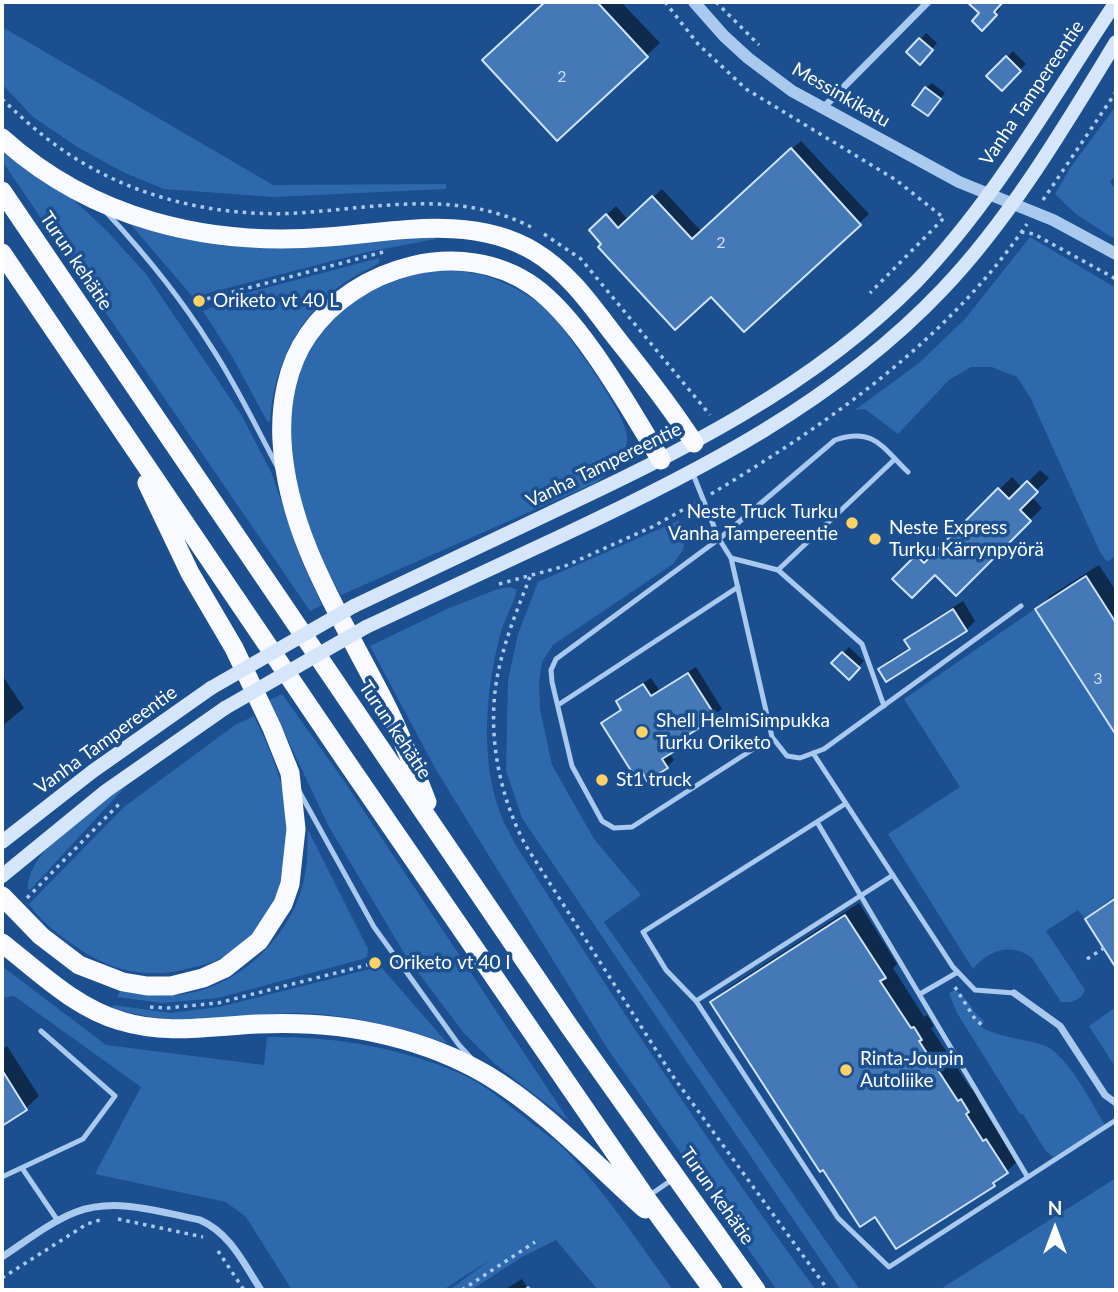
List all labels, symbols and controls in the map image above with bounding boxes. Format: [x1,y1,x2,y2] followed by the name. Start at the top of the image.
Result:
[975,16,1089,170] street label: Vanha Tampereentie
[788,58,894,132] street label: Messinkikatu
[557,67,567,87] house number: 2
[35,208,117,314] street label: Turun kehätie
[716,233,726,253] house number: 2
[213,290,339,312] place label: Oriketo vt 40 L
[191,293,207,309] marker: Oriketo vt 40 L
[523,417,685,513] street label: Vanha Tampereentie
[668,501,838,545] place label: Neste Truck Turku Vanha Tampereentie
[844,515,860,531] marker: Neste Truck Turku Vanha Tampereentie
[889,517,1044,561] place label: Neste Express Turku Kärrynpyörä
[867,531,883,547] marker: Neste Express Turku Kärrynpyörä
[1093,669,1103,689] house number: 3
[354,677,436,783] street label: Turun kehätie
[31,681,181,799] street label: Vanha Tampereentie
[656,710,830,754] place label: Shell HelmiSimpukka Turku Oriketo
[634,724,650,740] marker: Shell HelmiSimpukka Turku Oriketo
[616,769,692,791] place label: St1 truck
[594,772,610,788] marker: St1 truck
[389,952,511,974] place label: Oriketo vt 40 I
[367,955,383,971] marker: Oriketo vt 40 I
[860,1048,964,1092] place label: Rinta-Joupin Autoliike
[838,1062,854,1078] marker: Rinta-Joupin Autoliike
[675,1143,759,1249] street label: Turun kehätie
[1020,1194,1090,1264] north arrow
[1048,1196,1062,1219] text: N

